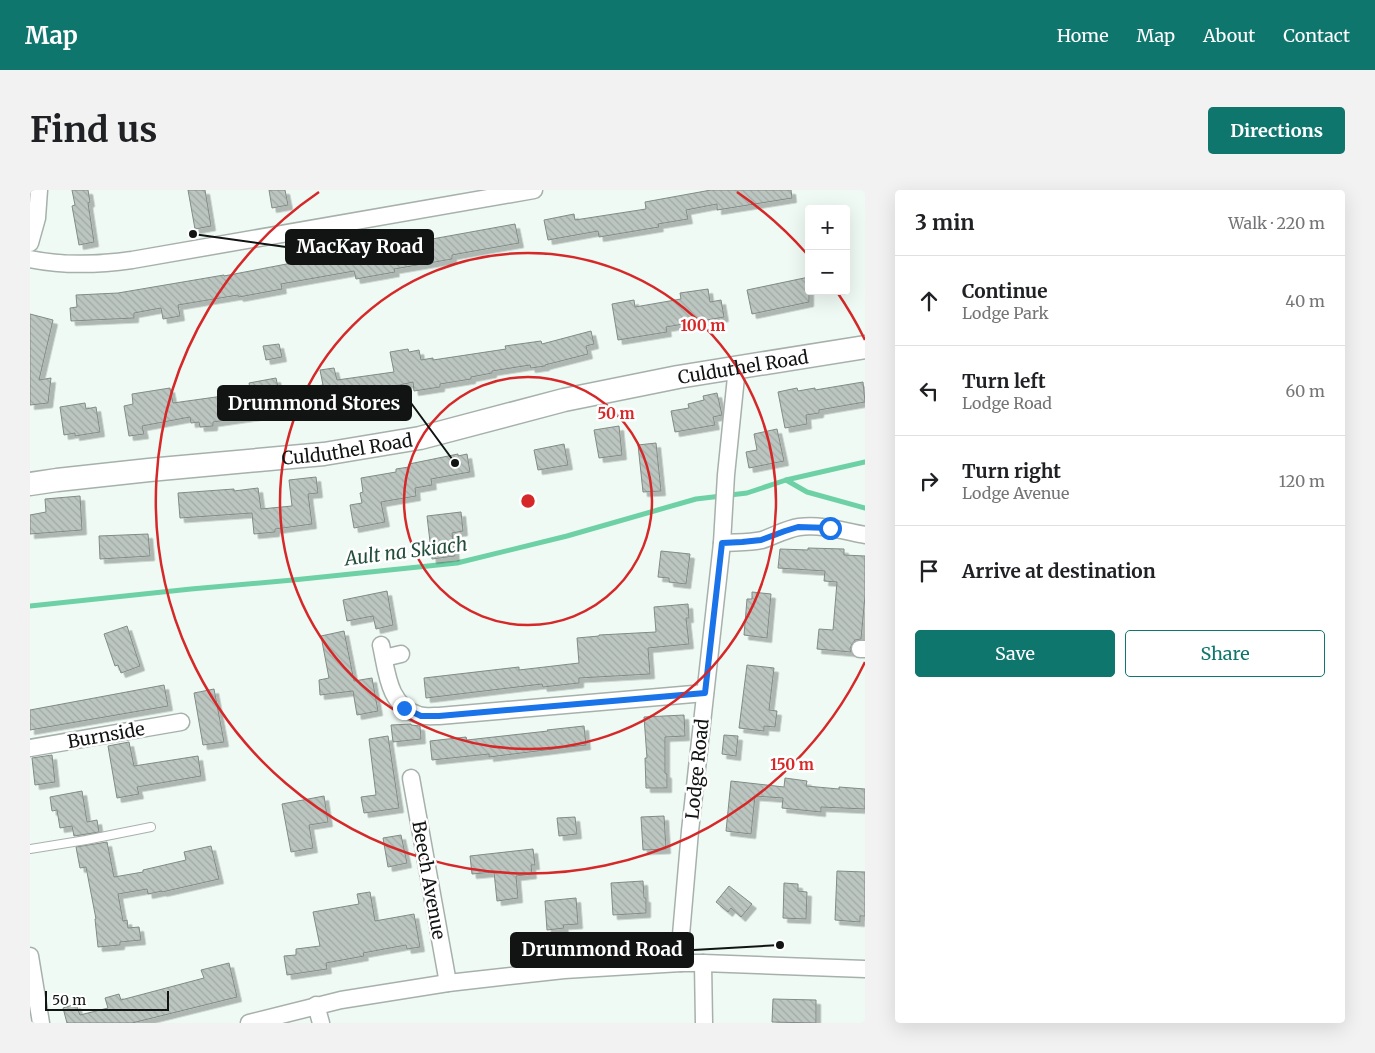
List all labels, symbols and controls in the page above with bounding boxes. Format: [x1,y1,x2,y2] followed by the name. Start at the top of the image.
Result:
[25,20,78,51] text: Map
[1057,24,1109,47] text: Home
[1137,24,1175,47] text: Map
[1203,24,1255,47] text: About
[1283,24,1350,47] text: Contact
[1208,107,1345,154] button: Directions
[30,108,157,152] text: Find us
[805,205,850,295] map controls
[805,205,850,250] button: +
[915,209,974,236] text: 3 min
[1228,213,1325,233] text: Walk · 220 m
[286,230,433,264] callout: MacKay Road
[296,234,424,258] text: MacKay Road
[805,250,850,295] button: −
[962,279,1048,303] text: Continue
[915,287,943,315] icon: ahead
[1285,291,1325,311] text: 40 m
[962,303,1049,323] text: Lodge Park
[681,316,725,335] text: 100 m
[676,345,810,388] street label: Culduthel Road
[962,369,1046,393] text: Turn left
[915,377,943,405] icon: left
[1285,381,1325,401] text: 60 m
[218,386,411,420] callout: Drummond Stores
[228,391,401,415] text: Drummond Stores
[962,393,1052,413] text: Lodge Road
[597,404,635,423] text: 50 m
[281,428,414,469] street label: Culduthel Road
[962,459,1061,483] text: Turn right
[915,467,943,495] icon: right
[1279,471,1325,491] text: 120 m
[962,483,1069,503] text: Lodge Avenue
[519,492,537,510] centre of rings
[819,517,842,540] route start
[341,532,469,571] water label: Ault na Skiach
[915,557,943,585] icon: arrive
[962,559,1156,583] text: Arrive at destination
[915,630,1115,677] button: Save
[1125,630,1325,677] button: Share
[393,697,416,720] route end
[66,717,146,753] street label: Burnside
[680,717,714,821] street label: Lodge Road
[770,755,814,774] text: 150 m
[407,819,451,941] street label: Beech Avenue
[511,933,693,967] callout: Drummond Road
[521,937,683,961] text: Drummond Road
[45,988,169,1011] scale bar
[52,991,86,1009] text: 50 m

